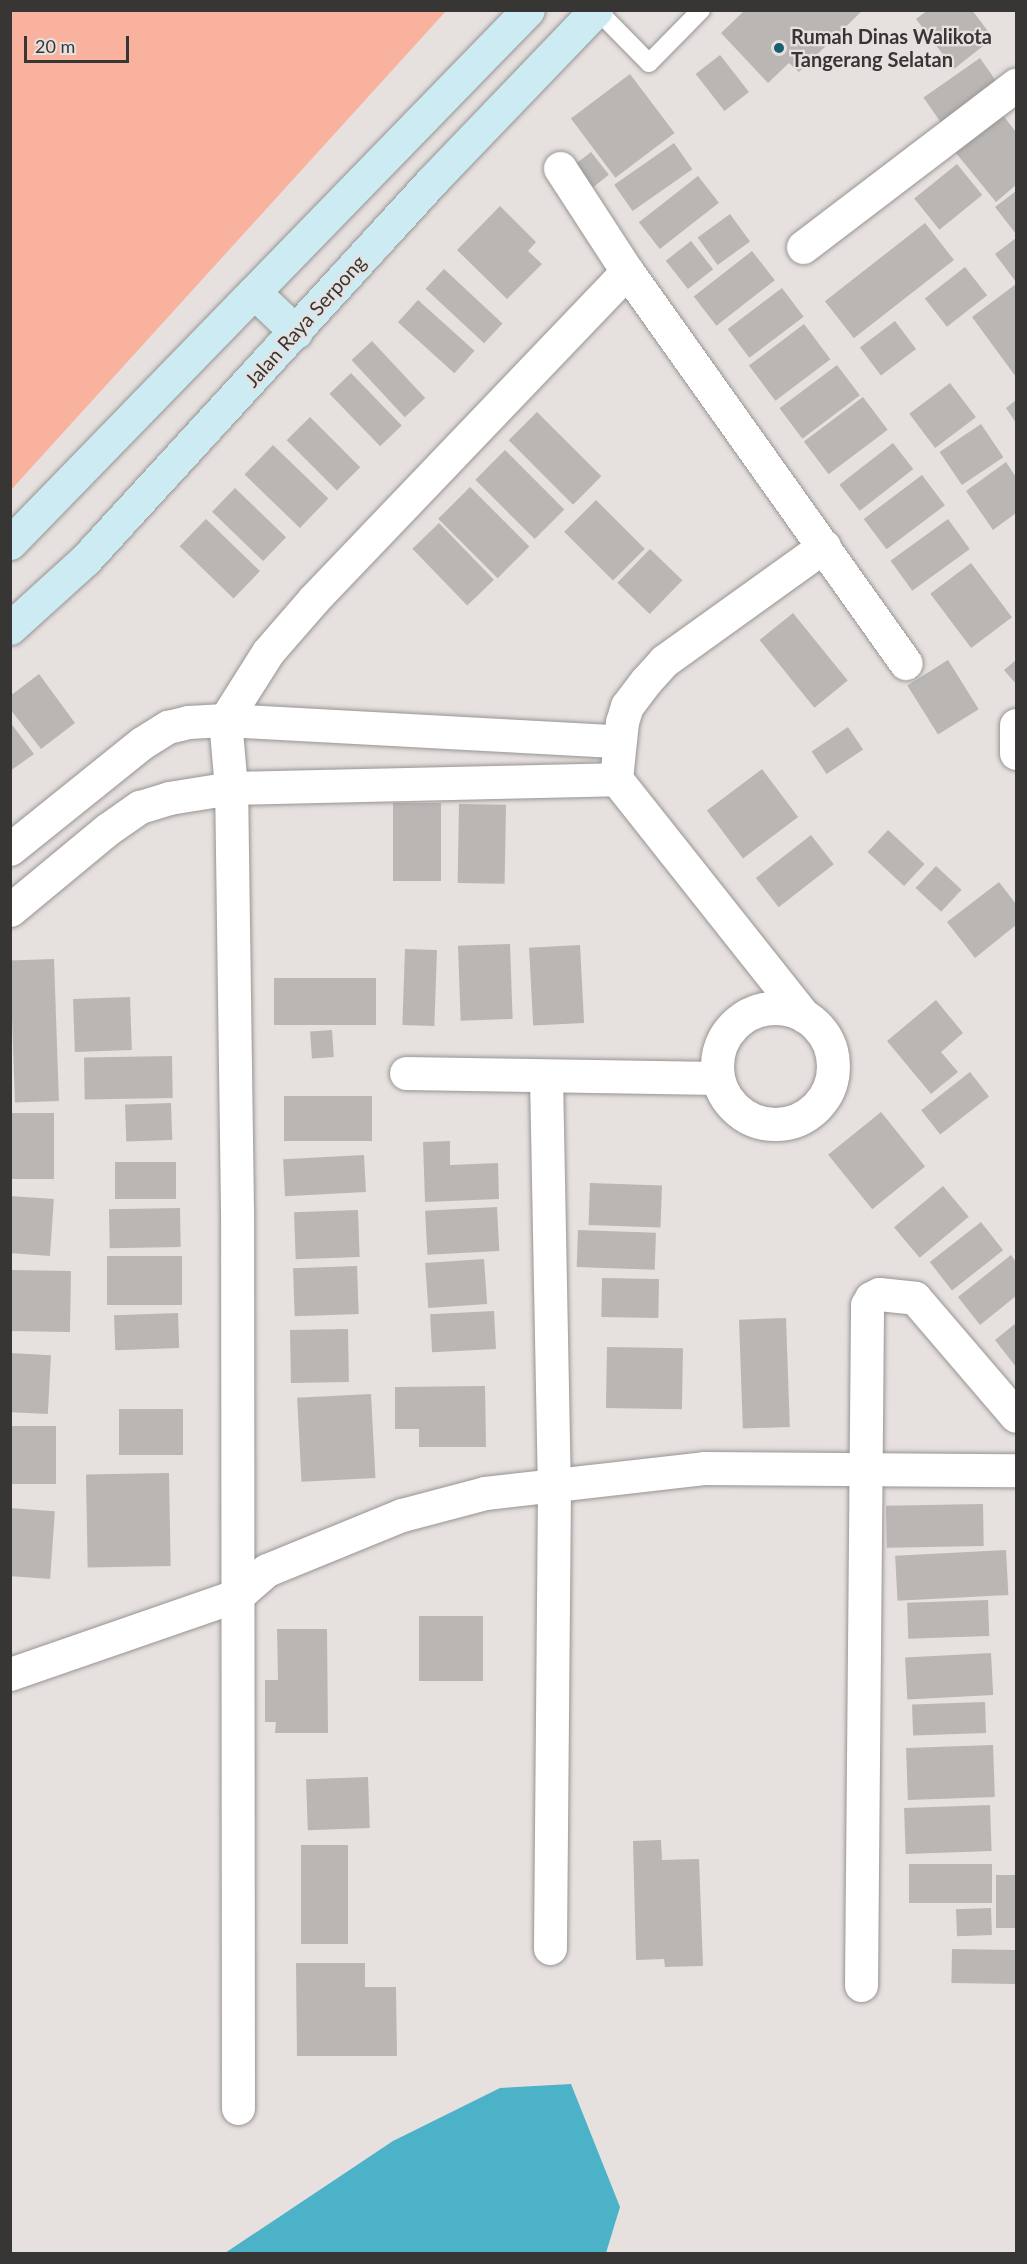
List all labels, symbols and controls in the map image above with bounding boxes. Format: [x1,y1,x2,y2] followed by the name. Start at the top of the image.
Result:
[27,24,132,62] scale bar
[791,24,992,71] place label: Rumah Dinas Walikota Tangerang Selatan
[35,35,75,57] text: 20 m
[772,41,786,55] marker: Rumah Dinas Walikota Tangerang Selatan
[240,250,370,392] street label: Jalan Raya Serpong

